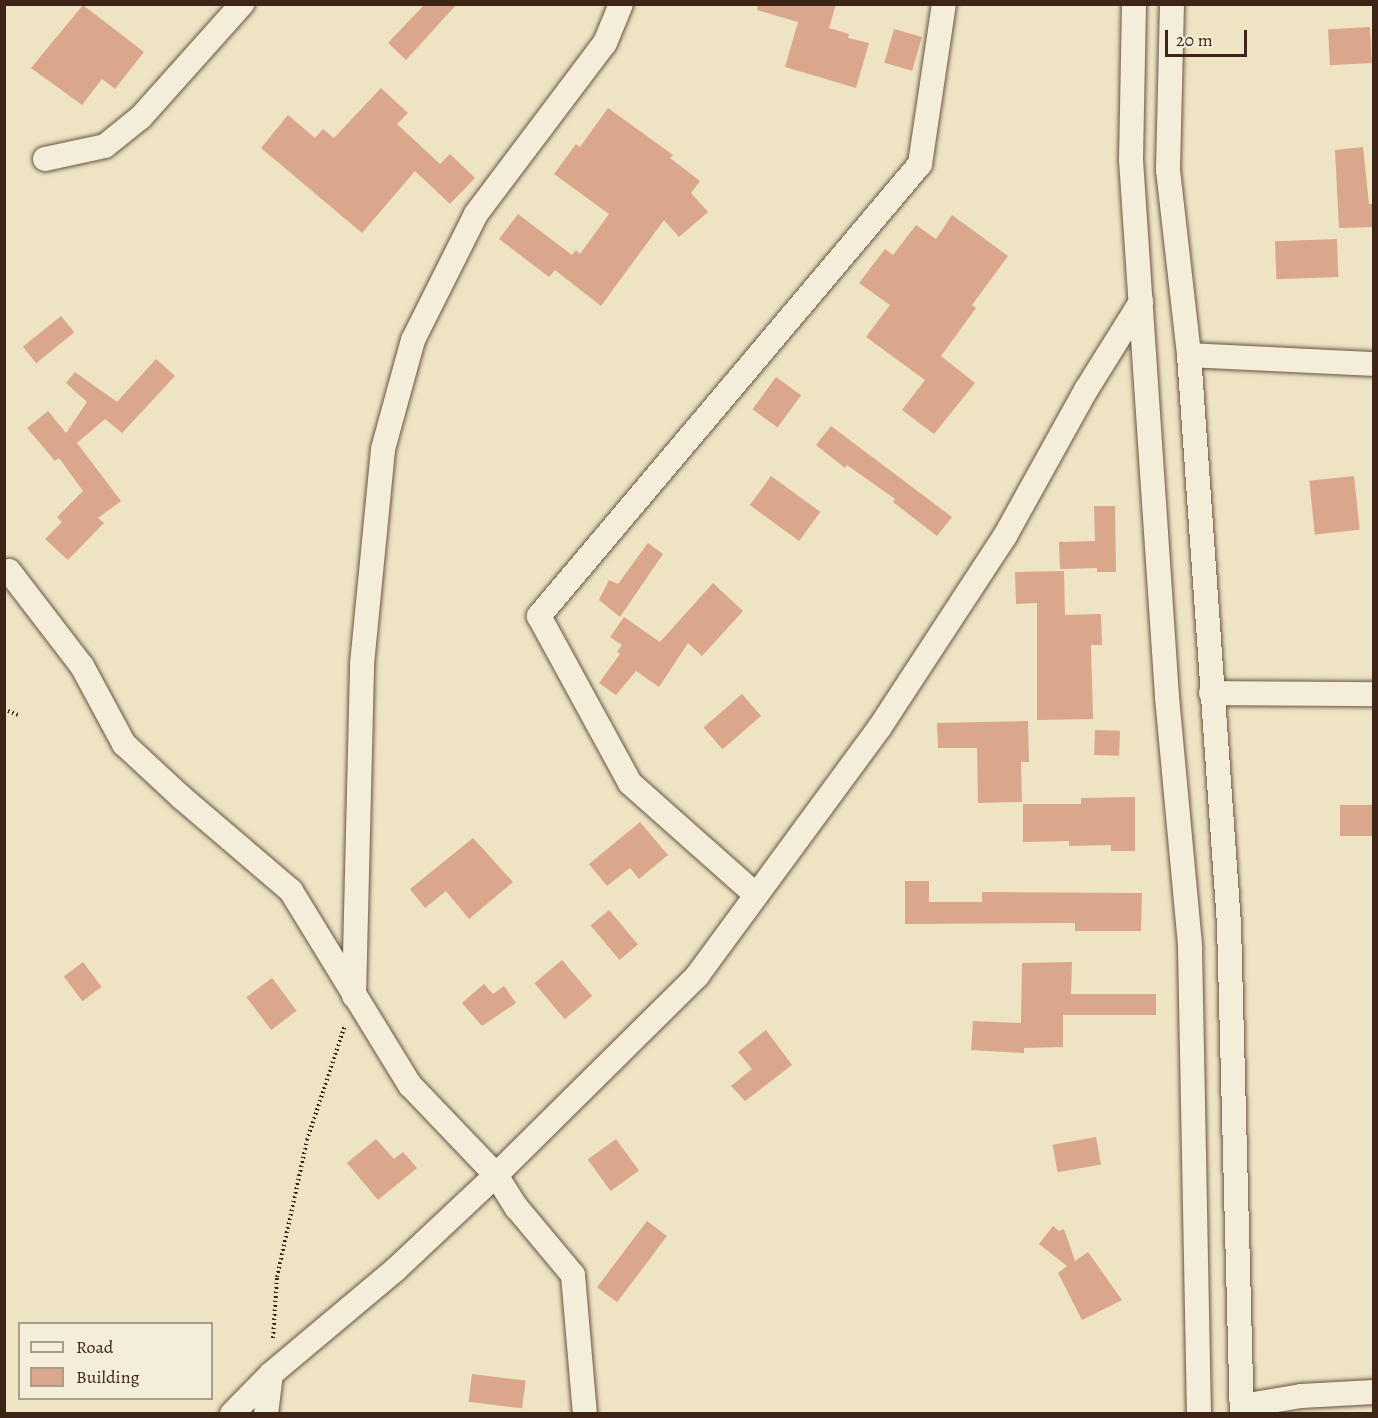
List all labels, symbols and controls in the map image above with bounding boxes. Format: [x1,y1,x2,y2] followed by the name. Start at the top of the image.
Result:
[1168,18,1250,56] scale bar
[1176,28,1213,52] text: 20 m
[18,1322,213,1400] legend
[76,1335,113,1359] text: Road
[76,1365,140,1389] text: Building

